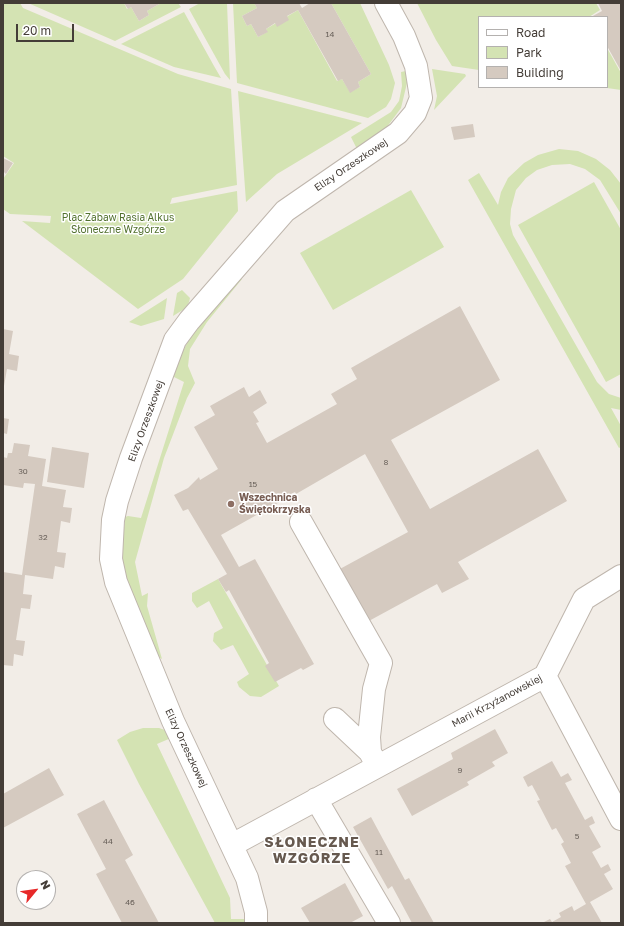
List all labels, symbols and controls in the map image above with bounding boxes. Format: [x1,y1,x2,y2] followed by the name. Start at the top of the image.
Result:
[18,16,76,42] scale bar
[478,16,608,88] legend
[23,23,51,38] text: 20 m
[516,25,545,40] text: Road
[326,29,334,39] house number: 14
[516,45,542,60] text: Park
[516,65,564,80] text: Building
[312,136,390,194] street label: Elizy Orzeszkowej
[62,212,174,236] park label: Plac Zabaw Rasia Alkus Słoneczne Wzgórze
[126,379,166,463] street label: Elizy Orzeszkowej
[384,457,388,467] house number: 8
[18,466,28,476] house number: 30
[249,479,257,489] house number: 15
[239,492,310,516] place label: Wszechnica Świętokrzyska
[226,499,236,509] marker: Wszechnica Świętokrzyska
[38,532,48,542] house number: 32
[450,672,544,730] street label: Marii Krzyżanowskiej
[162,707,210,789] street label: Elizy Orzeszkowej
[458,765,462,775] house number: 9
[575,831,579,841] house number: 5
[264,835,360,868] district label: SŁONECZNE WZGÓRZE
[103,836,113,846] house number: 44
[375,847,383,857] house number: 11
[16,870,56,910] north arrow
[38,878,54,891] text: N
[125,897,135,907] house number: 46

